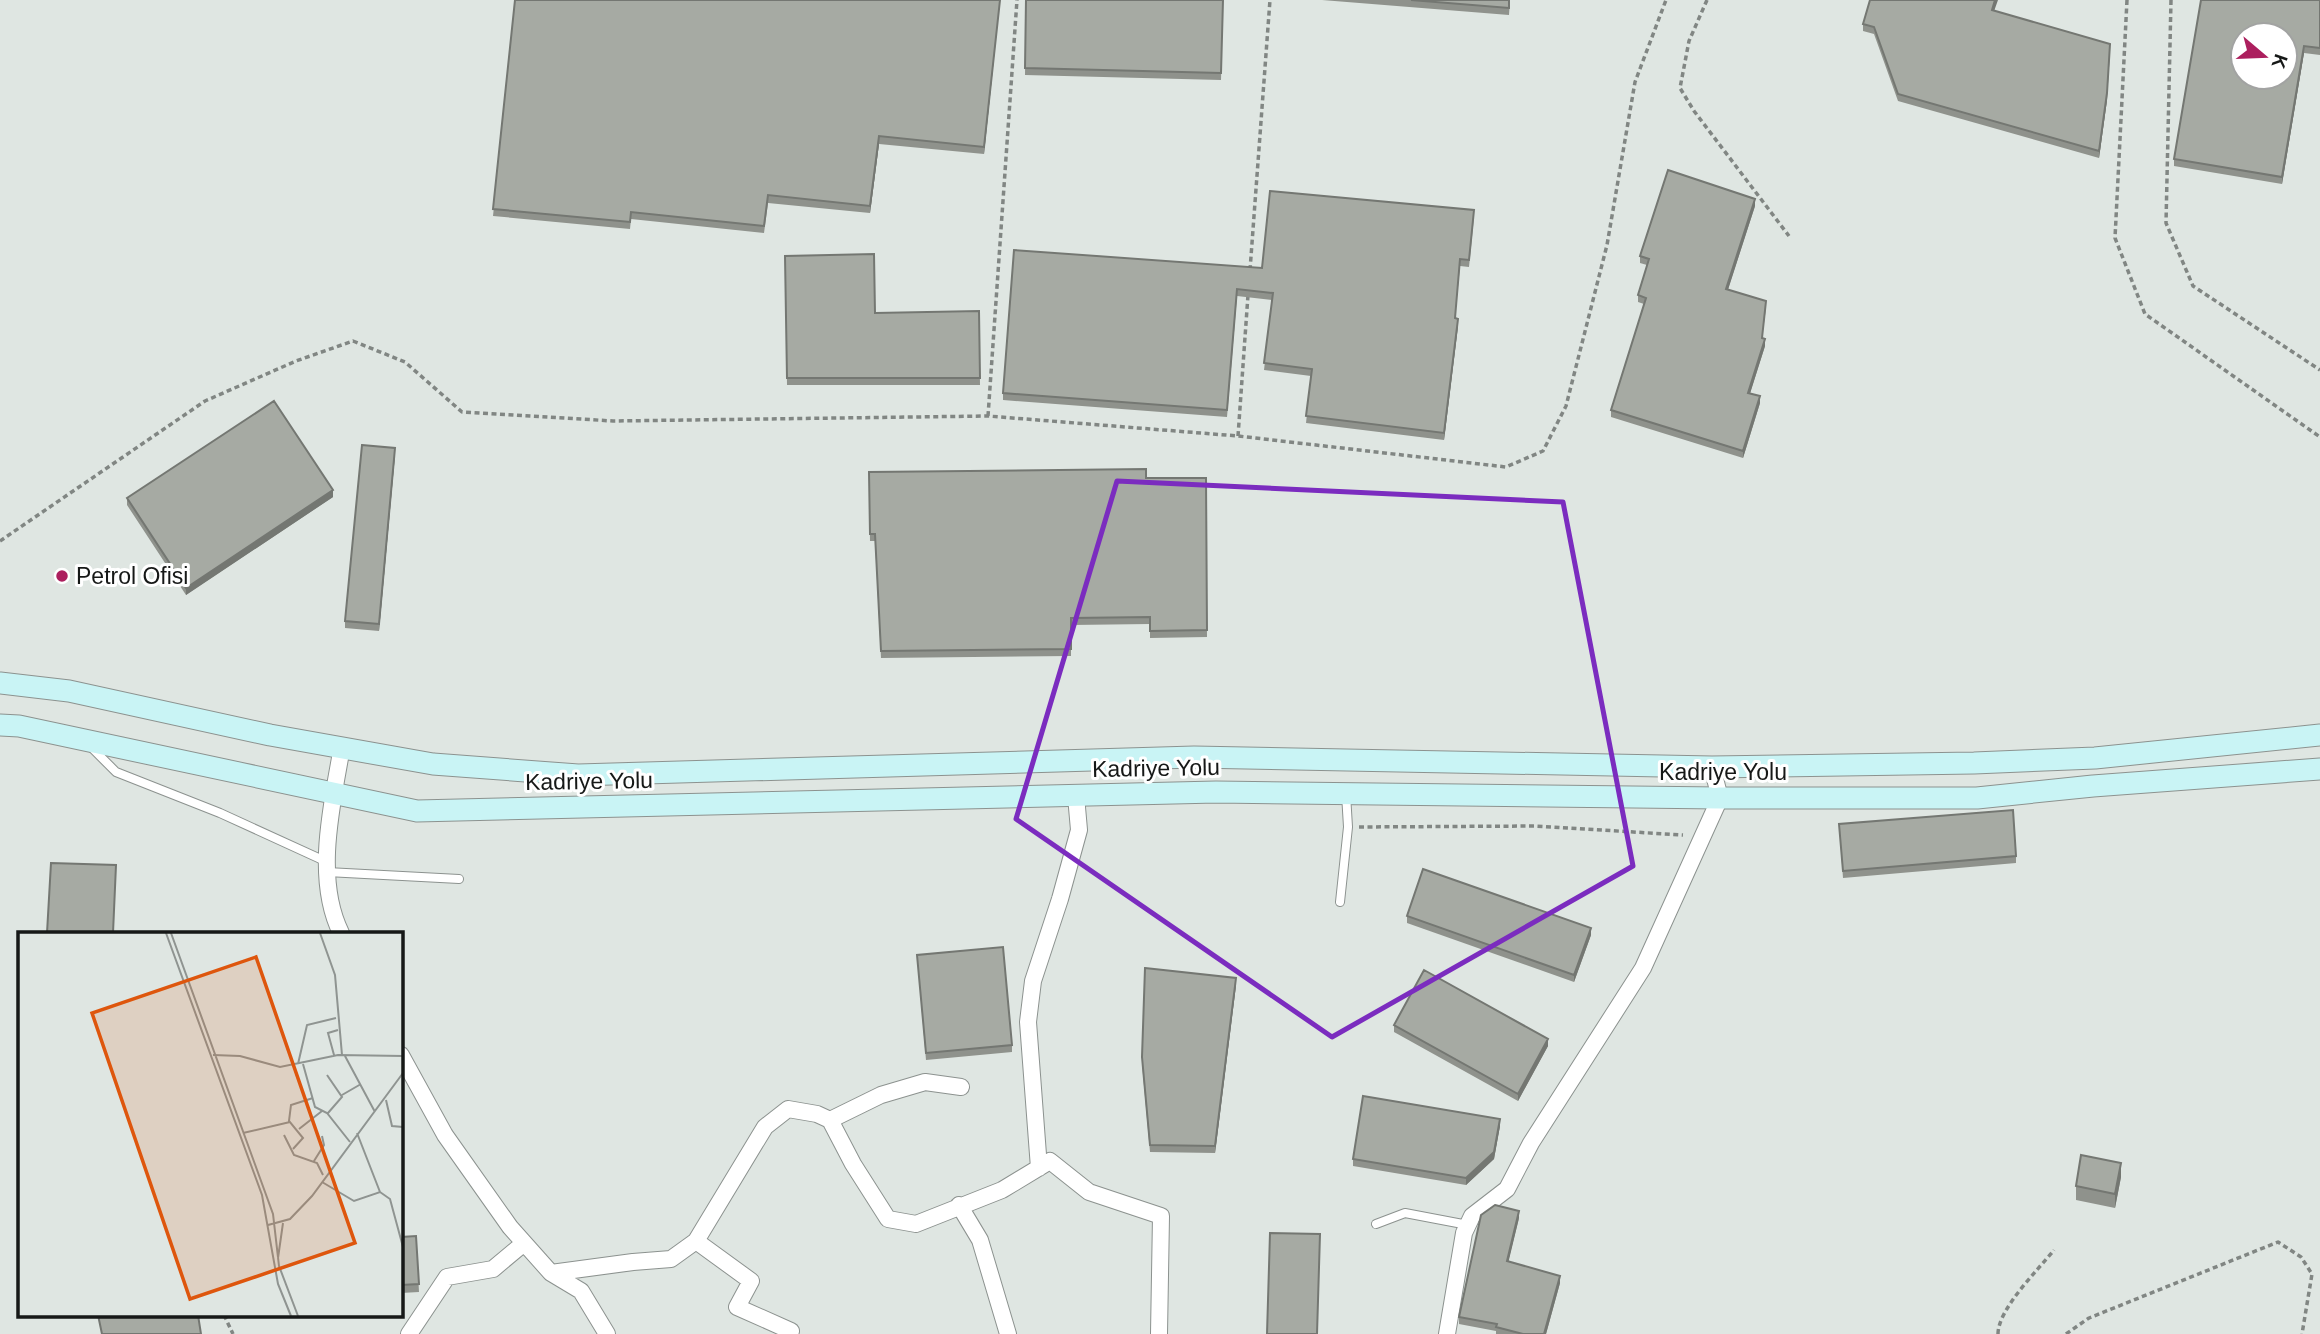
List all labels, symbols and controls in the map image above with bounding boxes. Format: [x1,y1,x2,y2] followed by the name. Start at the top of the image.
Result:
[2229,21,2299,91] north arrow
[2267,51,2292,72] text: K
[76,563,188,589] place label: Petrol Ofisi
[54,568,70,584] marker: Petrol Ofisi
[1092,754,1220,782] street label: Kadriye Yolu
[1659,759,1787,785] street label: Kadriye Yolu
[525,767,653,795] street label: Kadriye Yolu
[18,932,402,1316] inset map

